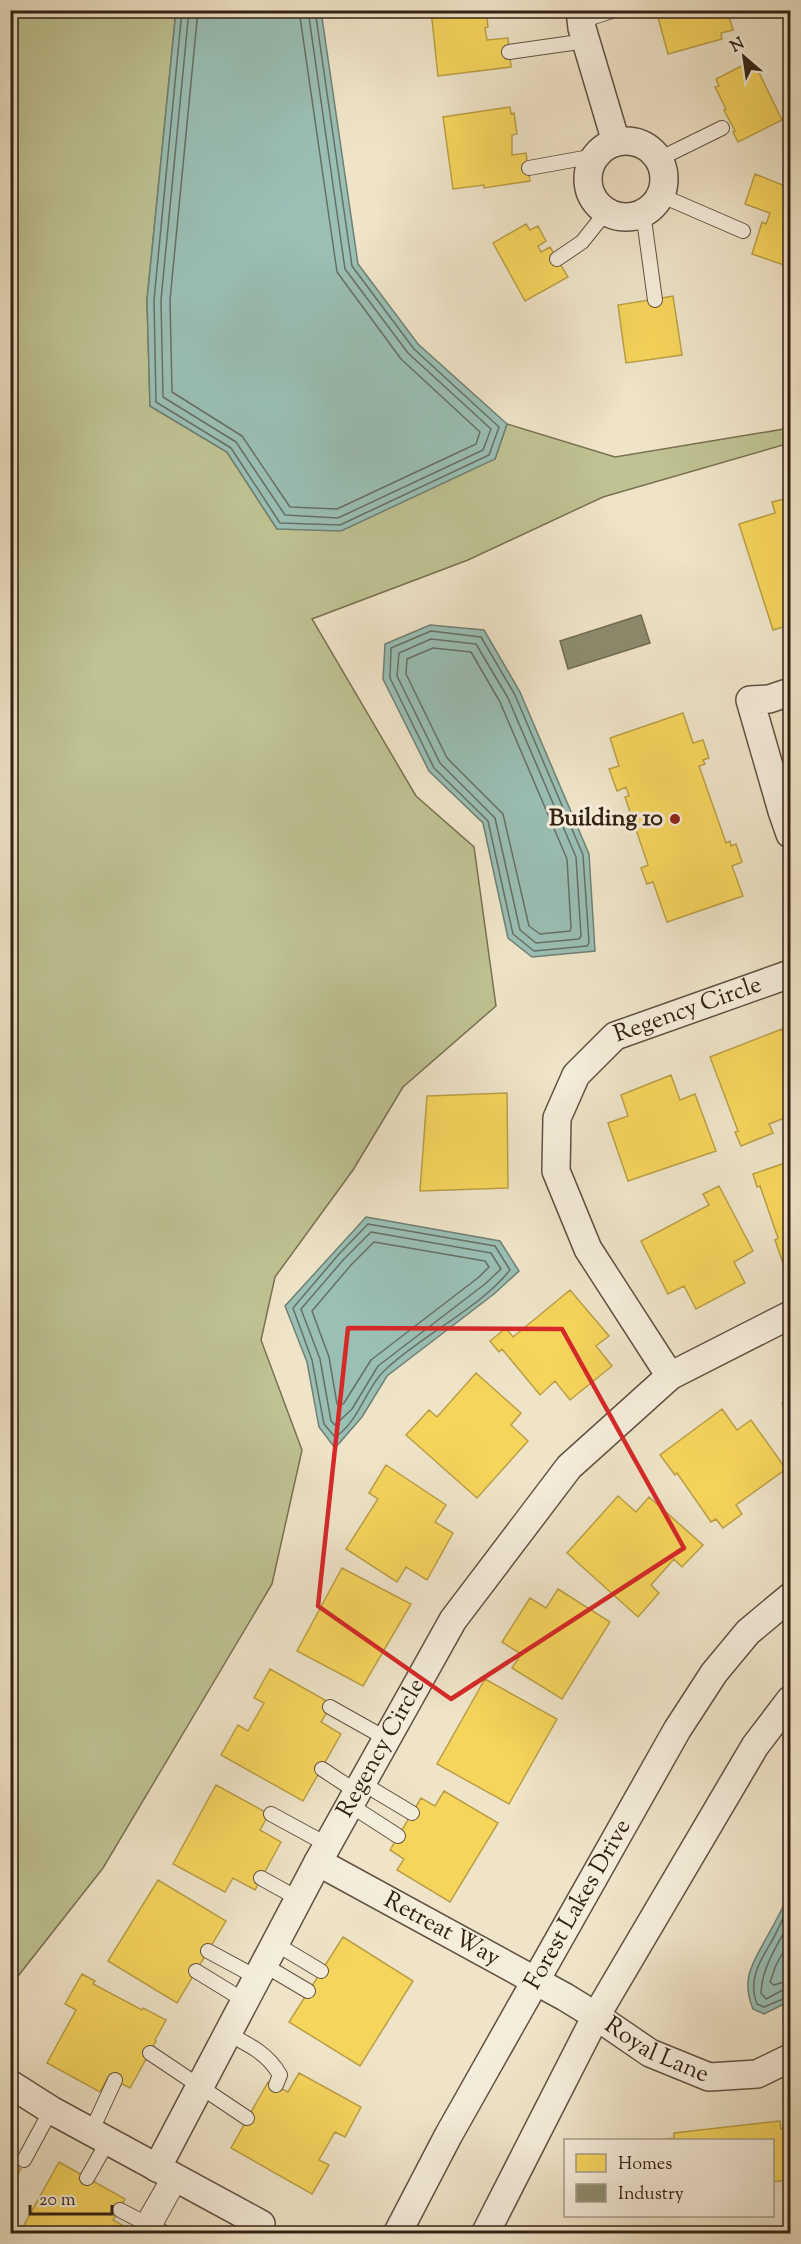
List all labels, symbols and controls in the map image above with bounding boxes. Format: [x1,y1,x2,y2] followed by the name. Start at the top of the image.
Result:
[714,27,774,87] north arrow
[727,33,749,59] text: N
[549,802,663,836] place label: Building 10
[668,812,682,826] marker: Building 10
[609,968,767,1052] street label: Regency Circle
[329,1672,434,1824] street label: Regency Circle
[517,1813,640,1996] street label: Forest Lakes Drive
[377,1884,506,1975] street label: Retreat Way
[597,2009,714,2092] street label: Royal Lane
[564,2139,774,2217] legend
[618,2152,672,2178] text: Homes
[30,2178,112,2216] scale bar
[618,2182,684,2208] text: Industry
[39,2188,76,2214] text: 20 m

